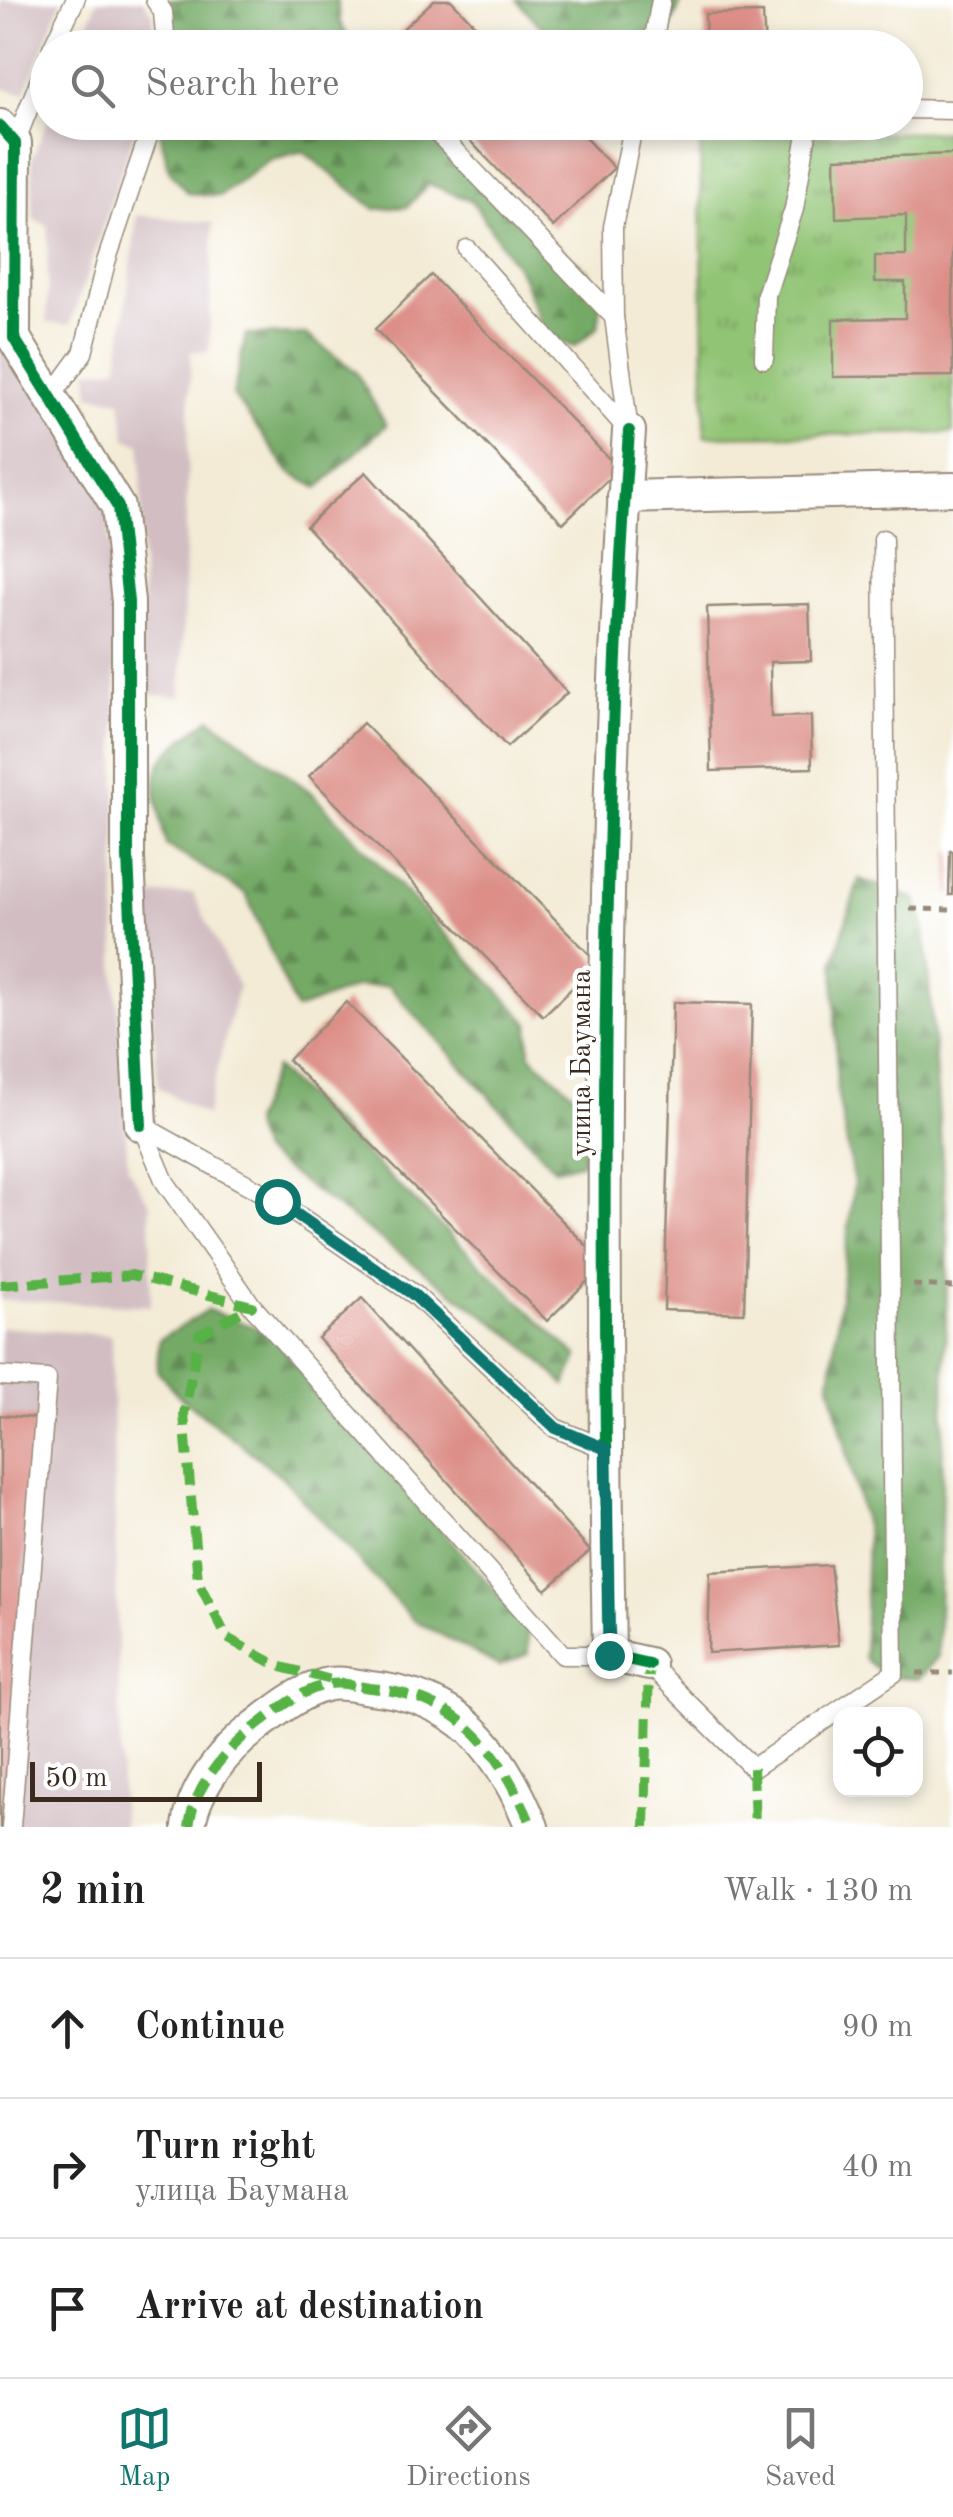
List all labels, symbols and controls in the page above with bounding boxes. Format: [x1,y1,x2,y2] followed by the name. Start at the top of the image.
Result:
[30,30,923,140] search box
[65,58,120,113] icon: search
[145,66,340,104] text: Search here
[569,969,597,1157] street label: улица Баумана
[255,1179,301,1225] route start
[587,1633,633,1679] route end
[833,1707,923,1797] map controls
[833,1707,923,1797] button: locate
[30,1757,262,1802] scale bar
[45,1765,108,1793] text: 50 m
[40,1871,146,1913] text: 2 min
[723,1876,913,1908] text: Walk · 130 m
[40,2001,95,2056] icon: ahead
[135,2009,285,2047] text: Continue
[842,2012,913,2044] text: 90 m
[135,2129,315,2167] text: Turn right
[40,2141,95,2196] icon: right
[842,2152,913,2184] text: 40 m
[135,2176,349,2208] text: улица Баумана
[40,2281,95,2336] icon: arrive
[135,2289,484,2327] text: Arrive at destination
[117,2401,172,2496] tab: Map
[406,2401,531,2496] tab: Directions
[765,2401,836,2496] tab: Saved

